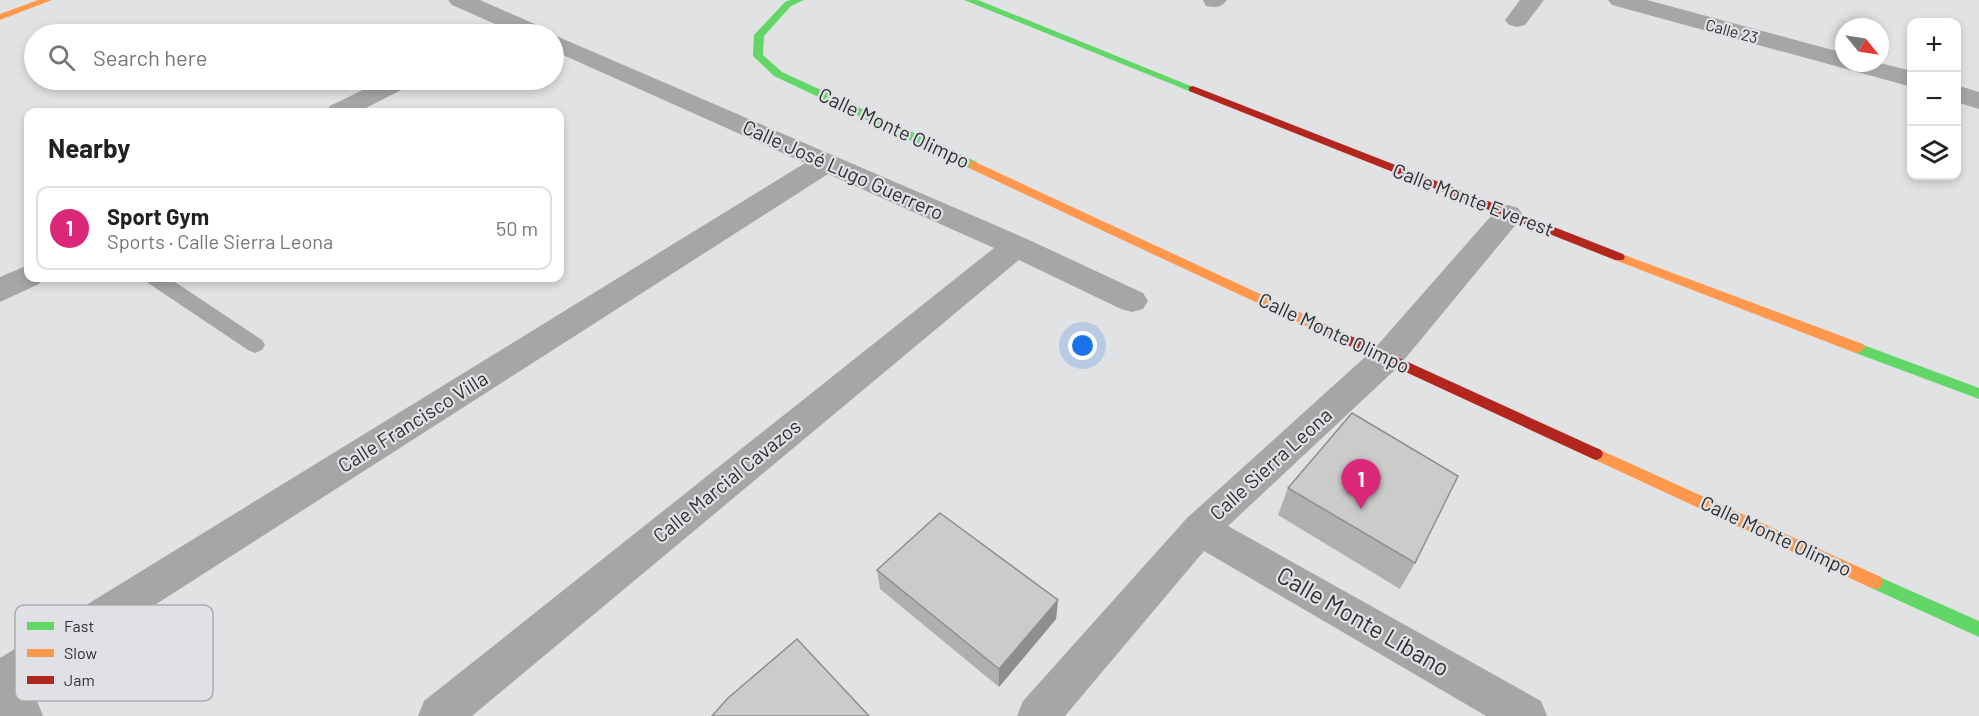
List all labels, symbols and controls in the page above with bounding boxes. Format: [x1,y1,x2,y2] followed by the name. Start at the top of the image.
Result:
[1704,14,1760,47] street label: Calle 23
[1835,18,1889,72] north arrow
[1907,18,1961,180] map controls
[1907,18,1961,72] button: +
[24,24,564,90] search box
[45,41,78,74] icon: search
[93,44,207,70] text: Search here
[1907,72,1961,126] button: −
[815,82,974,173] street label: Calle Monte Olimpo
[739,114,948,224] street label: Calle José Lugo Guerrero
[1907,126,1961,180] button: layers
[48,132,130,163] text: Nearby
[1390,157,1557,241] street label: Calle Monte Everest
[107,203,209,229] text: Sport Gym
[66,216,73,240] text: 1
[496,216,538,240] text: 50 m
[107,229,333,253] text: Sports · Calle Sierra Leona
[1255,287,1414,378] street label: Calle Monte Olimpo
[1068,331,1097,360] your location
[333,365,492,477] street label: Calle Francisco Villa
[1204,402,1336,524] street label: Calle Sierra Leona
[648,413,805,547] street label: Calle Marcial Cavazos
[1342,460,1380,509] pin: 1
[1697,490,1856,581] street label: Calle Monte Olimpo
[1272,560,1455,682] street label: Calle Monte Líbano
[15,605,213,701] legend
[64,616,94,635] text: Fast
[64,643,97,662] text: Slow
[64,670,95,689] text: Jam

